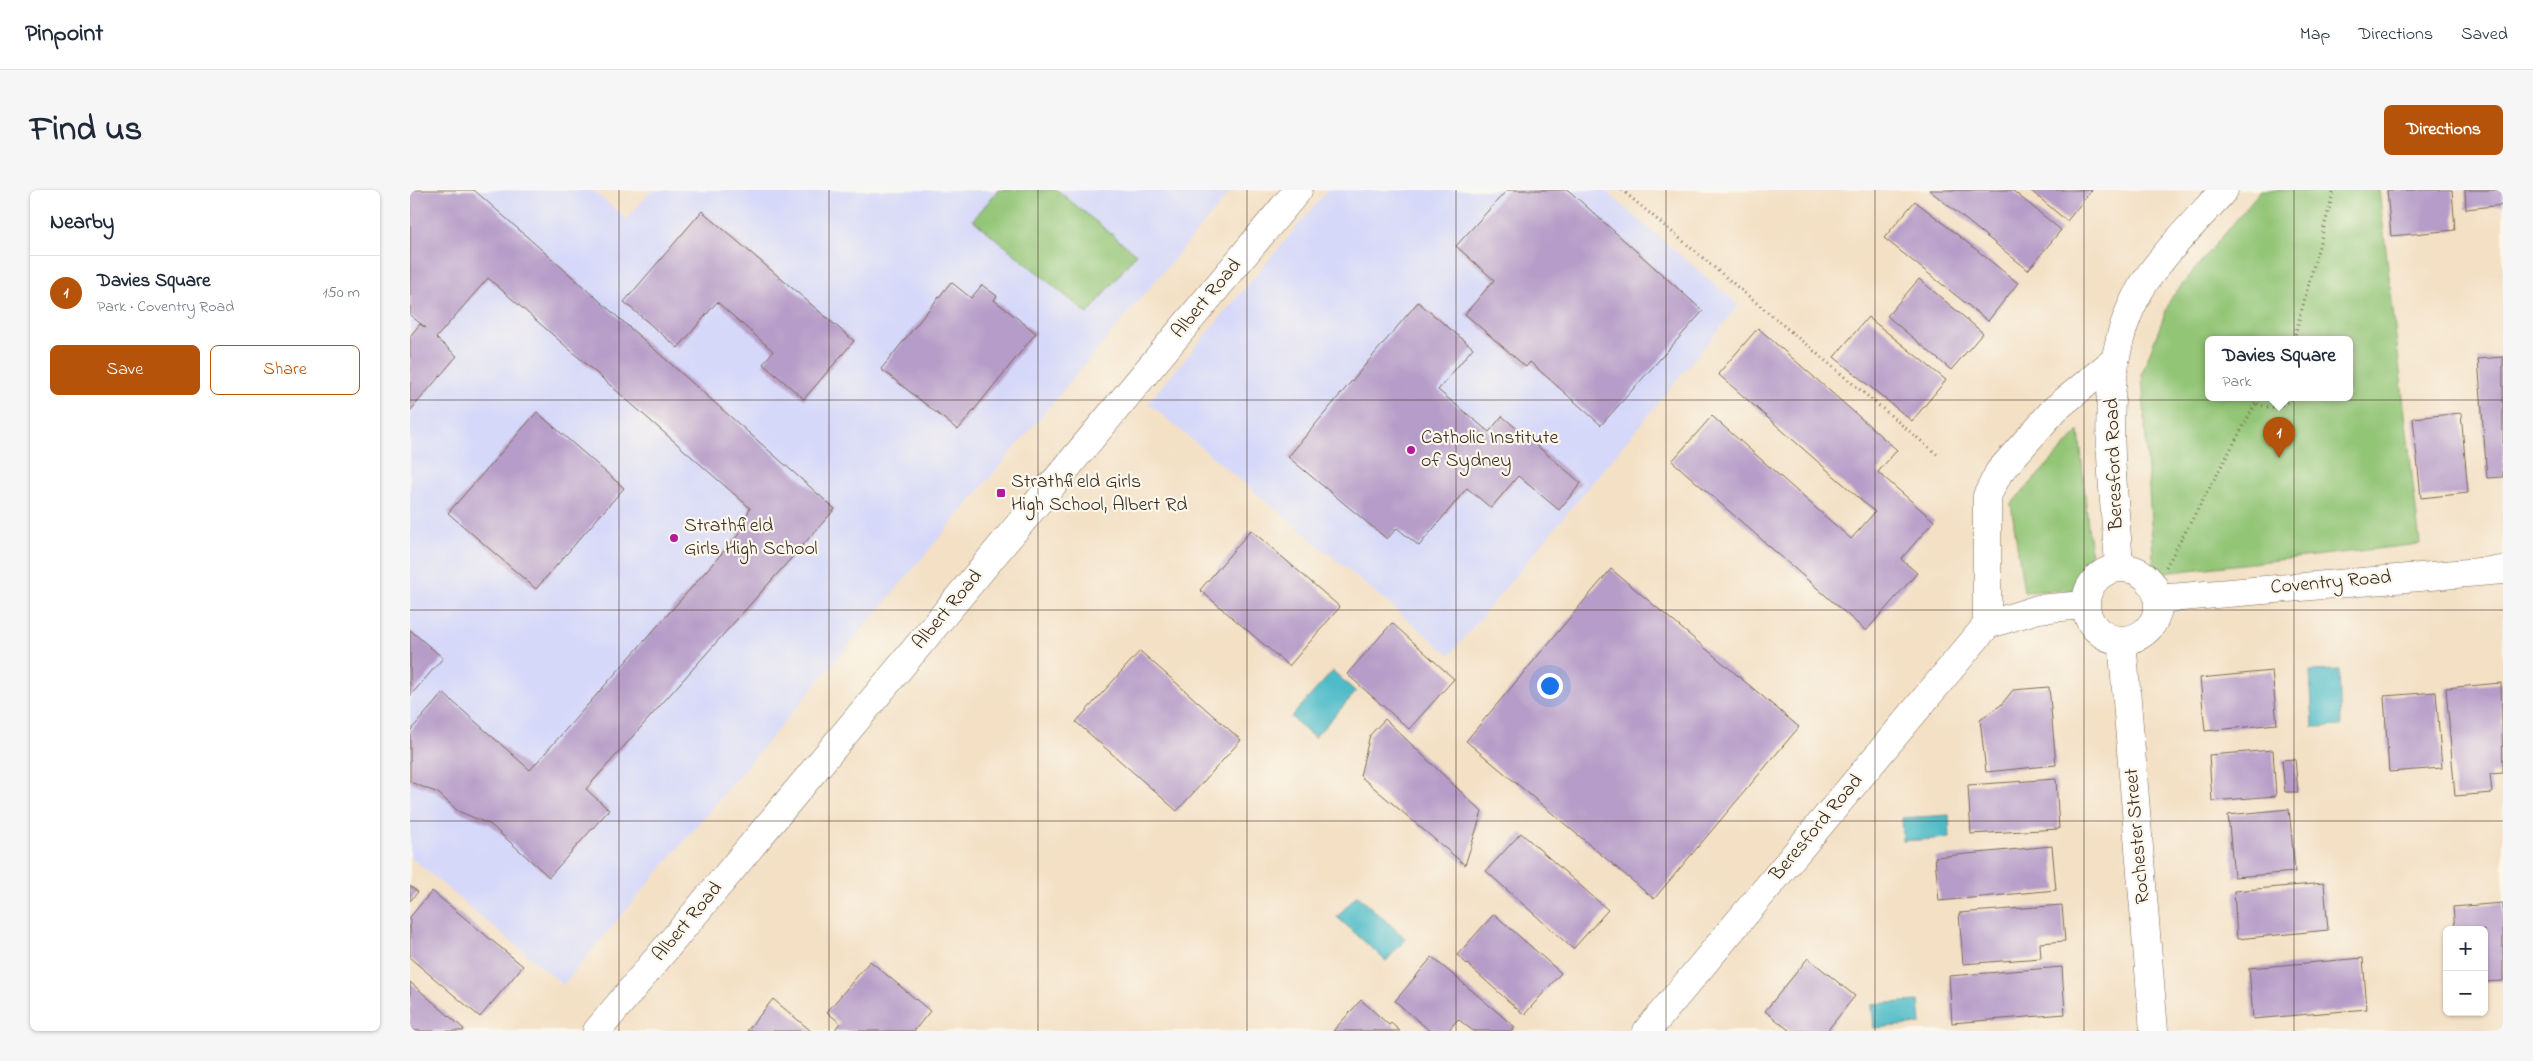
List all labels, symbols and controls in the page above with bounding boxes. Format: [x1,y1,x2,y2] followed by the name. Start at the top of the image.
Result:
[25,17,103,52] text: Pinpoint
[2300,22,2330,48] text: Map
[2358,22,2433,48] text: Directions
[2461,22,2508,48] text: Saved
[30,105,142,156] text: Find us
[2384,105,2503,155] button: Directions
[50,208,114,238] text: Nearby
[1165,253,1249,345] street label: Albert Road
[97,268,210,295] text: Davies Square
[63,281,69,305] text: 1
[322,281,360,305] text: 150 m
[97,295,234,319] text: Park · Coventry Road
[2205,336,2353,401] popup
[2222,343,2336,370] text: Davies Square
[50,345,200,395] button: Save
[210,345,360,395] button: Share
[2222,370,2251,394] text: Park
[2098,397,2132,532] street label: Beresford Road
[2263,417,2295,458] pin: 1
[1421,424,1559,476] place label: Catholic Institute of Sydney
[1405,444,1417,456] marker: Catholic Institute of Sydney
[1011,468,1188,521] place label: Strathfield Girls High School, Albert Rd
[995,487,1007,499] marker: Strathfield Girls High School, Albert Rd
[684,512,818,565] place label: Strathfield Girls High School
[668,532,680,544] marker: Strathfield Girls High School
[2269,563,2393,603] street label: Coventry Road
[906,564,990,656] street label: Albert Road
[1537,673,1563,699] your location
[2118,767,2158,905] street label: Rochester Street
[1763,768,1871,889] street label: Beresford Road
[646,876,730,968] street label: Albert Road
[2443,926,2488,1016] map controls
[2443,926,2488,971] button: +
[2443,971,2488,1016] button: −

